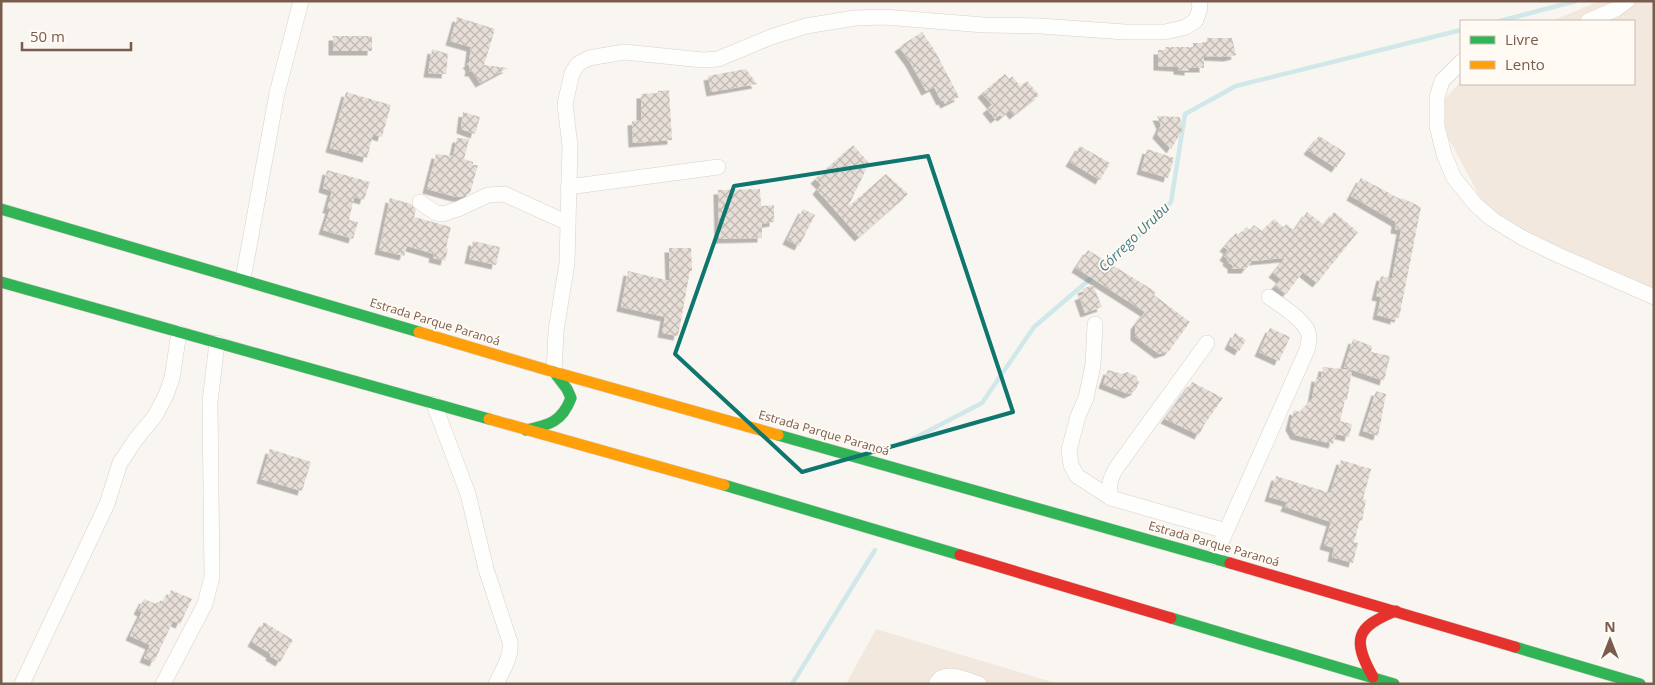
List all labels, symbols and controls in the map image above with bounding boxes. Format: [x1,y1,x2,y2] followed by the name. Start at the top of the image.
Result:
[22,20,131,52] scale bar
[1460,20,1635,85] legend
[30,26,65,46] text: 50 m
[1505,29,1539,49] text: Livre
[1505,54,1545,74] text: Lento
[1094,198,1173,275] water label: Córrego Urubu
[368,294,502,349] street label: Estrada Parque Paranoá
[757,406,892,459] street label: Estrada Parque Paranoá
[1147,517,1282,570] street label: Estrada Parque Paranoá
[1585,615,1635,665] north arrow
[1604,617,1616,636] text: N

